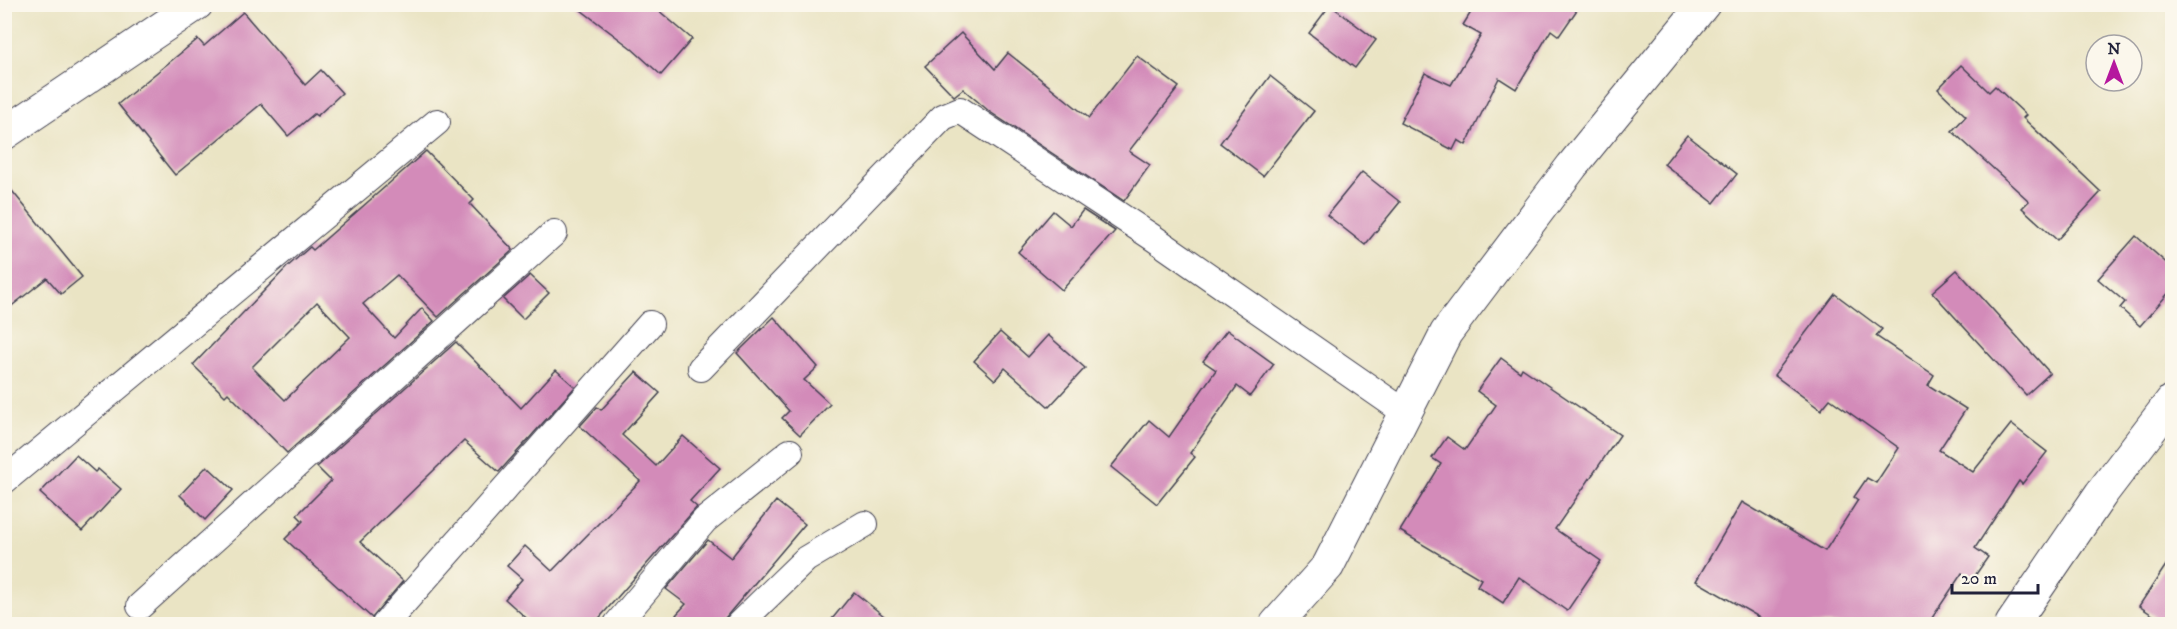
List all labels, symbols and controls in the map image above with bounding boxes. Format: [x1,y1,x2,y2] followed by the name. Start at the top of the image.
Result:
[2084,33,2144,93] north arrow
[2107,39,2121,59] text: N
[1952,557,2038,595] scale bar
[1961,568,1997,590] text: 20 m

